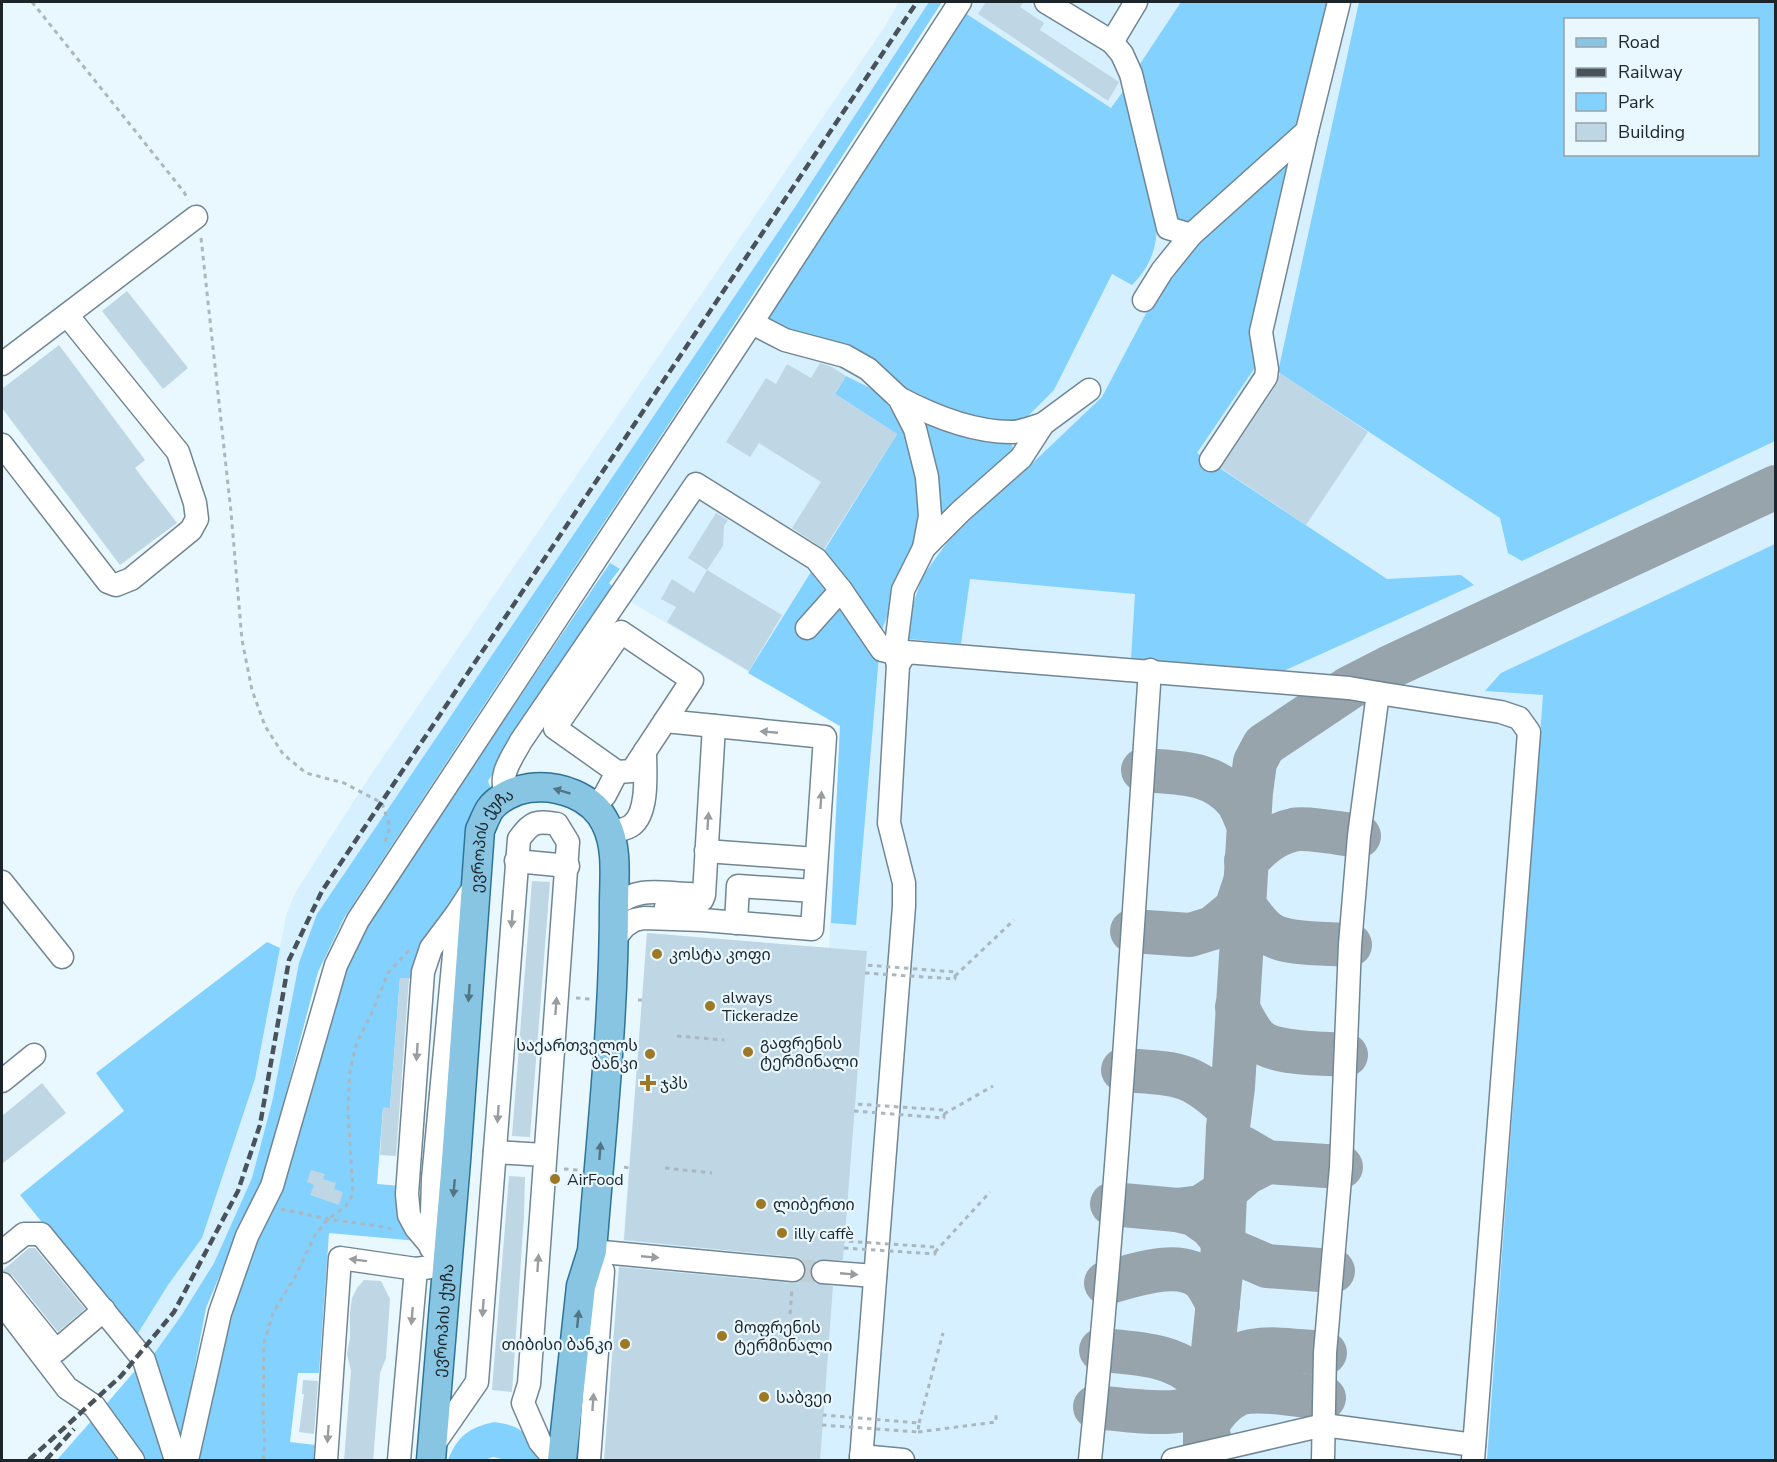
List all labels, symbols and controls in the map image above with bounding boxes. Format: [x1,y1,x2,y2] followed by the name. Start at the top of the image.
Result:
[1564,18,1759,156] legend
[1618,30,1660,54] text: Road
[1618,60,1683,84] text: Railway
[1618,90,1655,114] text: Park
[1618,120,1685,144] text: Building
[760,727,779,737] one-way arrow
[465,784,518,894] street label: ევროპის ქუჩა
[553,786,571,795] one-way arrow
[816,791,825,810] one-way arrow
[703,811,712,830] one-way arrow
[508,910,517,929] one-way arrow
[669,944,771,966] place label: კოსტა კოფი
[650,947,664,961] marker: კოსტა კოფი
[464,984,474,1003] one-way arrow
[722,987,798,1027] place label: always Tickeradze
[551,996,561,1015] one-way arrow
[703,999,717,1013] marker: always Tickeradze
[760,1033,858,1073] place label: გაფრენის ტერმინალი
[516,1035,638,1075] place label: საქართველოს ბანკი
[413,1043,422,1062] one-way arrow
[741,1045,755,1059] marker: გაფრენის ტერმინალი
[643,1047,657,1061] marker: საქართველოს ბანკი
[660,1073,688,1095] place label: ჯპს
[641,1076,655,1090] marker: ჯპს
[493,1104,503,1123] one-way arrow
[595,1141,605,1160] one-way arrow
[567,1169,624,1191] place label: AirFood
[548,1172,562,1186] marker: AirFood
[449,1178,459,1197] one-way arrow
[773,1194,855,1216] place label: ლიბერთი
[754,1197,768,1211] marker: ლიბერთი
[794,1223,854,1245] place label: illy caffè
[775,1226,789,1240] marker: illy caffè
[533,1253,543,1272] one-way arrow
[641,1253,660,1262] one-way arrow
[348,1255,367,1265] one-way arrow
[428,1263,459,1378] street label: ევროპის ქუჩა
[840,1269,859,1279] one-way arrow
[478,1299,487,1318] one-way arrow
[407,1307,417,1326] one-way arrow
[573,1309,582,1328] one-way arrow
[734,1317,832,1357] place label: მოფრენის ტერმინალი
[715,1329,729,1343] marker: მოფრენის ტერმინალი
[501,1334,613,1356] place label: თიბისი ბანკი
[618,1337,632,1351] marker: თიბისი ბანკი
[776,1387,832,1409] place label: საბვეი
[757,1390,771,1404] marker: საბვეი
[589,1393,598,1412] one-way arrow
[323,1425,332,1444] one-way arrow

